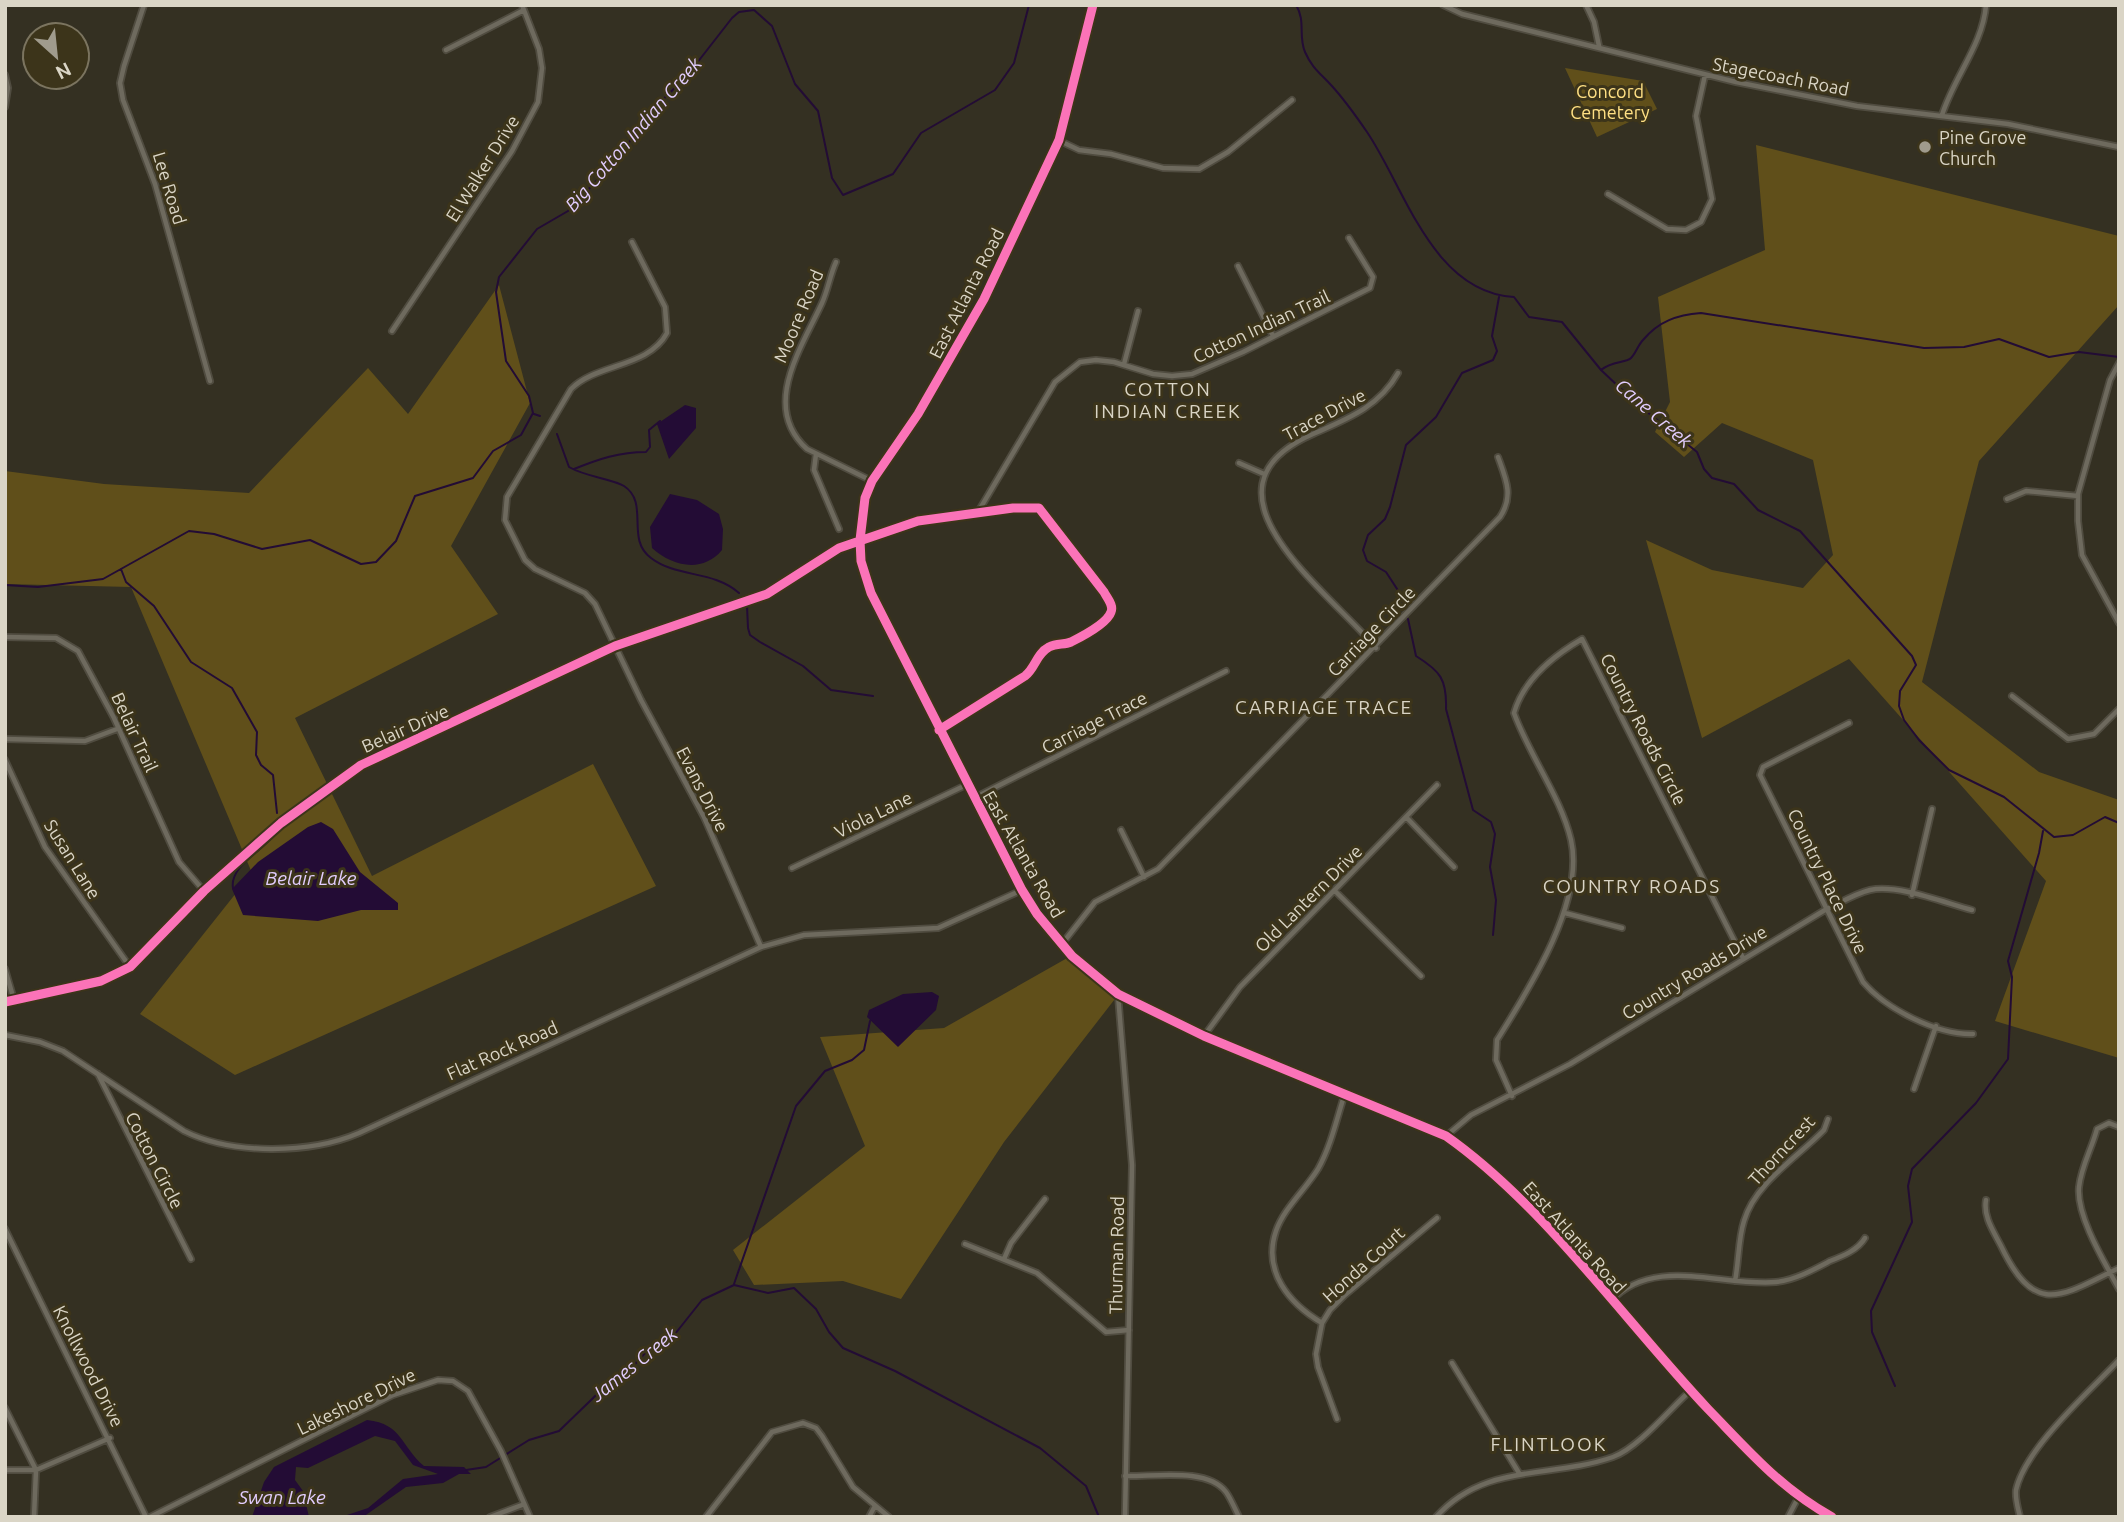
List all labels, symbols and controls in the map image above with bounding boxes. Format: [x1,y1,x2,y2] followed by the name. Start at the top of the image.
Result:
[21,21,91,91] north arrow
[560,52,706,216] water label: Big Cotton Indian Creek
[1711,53,1851,99] street label: Stagecoach Road
[52,58,75,84] text: N
[1570,81,1650,122] park label: Concord Cemetery
[441,111,523,225] street label: El Walker Drive
[1939,127,2026,168] place label: Pine Grove Church
[1917,139,1933,155] marker: Pine Grove Church
[150,149,190,227] street label: Lee Road
[925,225,1007,361] street label: East Atlanta Road
[769,266,827,366] street label: Moore Road
[1189,285,1333,366] street label: Cotton Indian Trail
[1611,374,1697,452] water label: Cane Creek
[1094,378,1242,422] district label: COTTON INDIAN CREEK
[1279,384,1369,444] street label: Trace Drive
[1323,582,1419,680] street label: Carriage Circle
[1597,650,1691,808] street label: Country Roads Circle
[1038,687,1150,757] street label: Carriage Trace
[108,689,162,775] street label: Belair Trail
[1235,696,1413,718] district label: CARRIAGE TRACE
[358,700,452,756] street label: Belair Drive
[673,743,733,835] street label: Evans Drive
[831,787,915,841] street label: Viola Lane
[980,787,1068,921] street label: East Atlanta Road
[1784,805,1872,957] street label: Country Place Drive
[41,816,105,902] street label: Susan Lane
[1250,840,1366,956] street label: Old Lantern Drive
[266,867,357,889] water label: Belair Lake
[1543,875,1721,897] district label: COUNTRY ROADS
[1618,921,1770,1023] street label: Country Roads Drive
[443,1017,561,1083] street label: Flat Rock Road
[122,1108,188,1212] street label: Cotton Circle
[1744,1111,1818,1189] street label: Thorncrest
[1520,1177,1630,1297] street label: East Atlanta Road
[1105,1196,1127,1314] street label: Thurman Road
[1318,1222,1408,1306] street label: Honda Court
[50,1302,128,1430] street label: Knollwood Drive
[586,1322,682,1406] water label: James Creek
[294,1364,418,1438] street label: Lakeshore Drive
[1491,1433,1607,1455] district label: FLINTLOOK
[237,1486,326,1508] water label: Swan Lake

